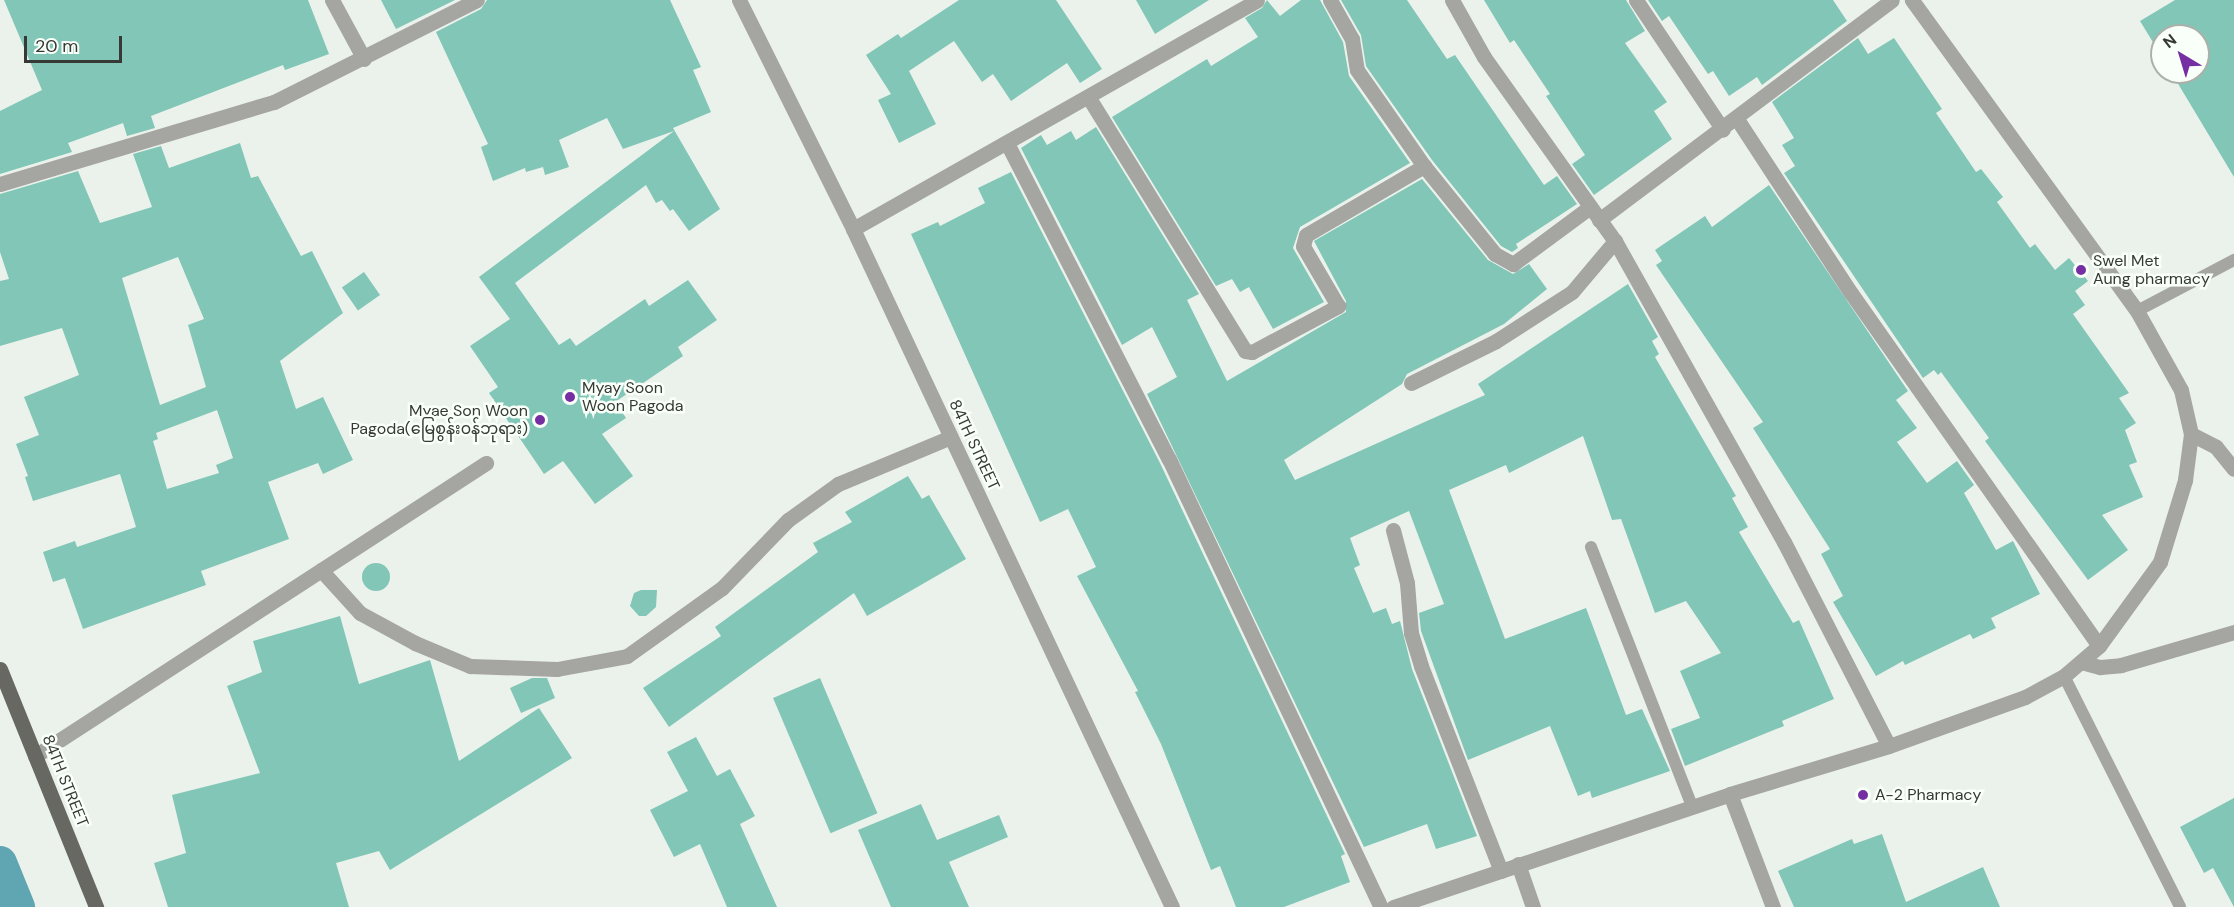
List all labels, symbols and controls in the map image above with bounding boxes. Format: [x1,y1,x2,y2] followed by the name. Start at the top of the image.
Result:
[27,24,124,62] scale bar
[2150,24,2210,84] north arrow
[2159,29,2181,53] text: N
[35,34,78,58] text: 20 m
[2093,251,2210,289] place label: Swel Met Aung pharmacy
[2074,263,2088,277] marker: Swel Met Aung pharmacy
[582,378,684,416] place label: Myay Soon Woon Pagoda
[563,390,577,404] marker: Myay Soon Woon Pagoda
[945,397,1003,493] street label: 84TH STREET
[350,401,528,439] place label: Myae Son Woon Pagoda(မြေစွန်း၀န်ဘုရား)
[533,413,547,427] marker: Myae Son Woon Pagoda(မြေစွန်း၀န်ဘုရား)
[38,732,92,830] street label: 84TH STREET
[1875,785,1981,805] place label: A-2 Pharmacy
[1856,788,1870,802] marker: A-2 Pharmacy

